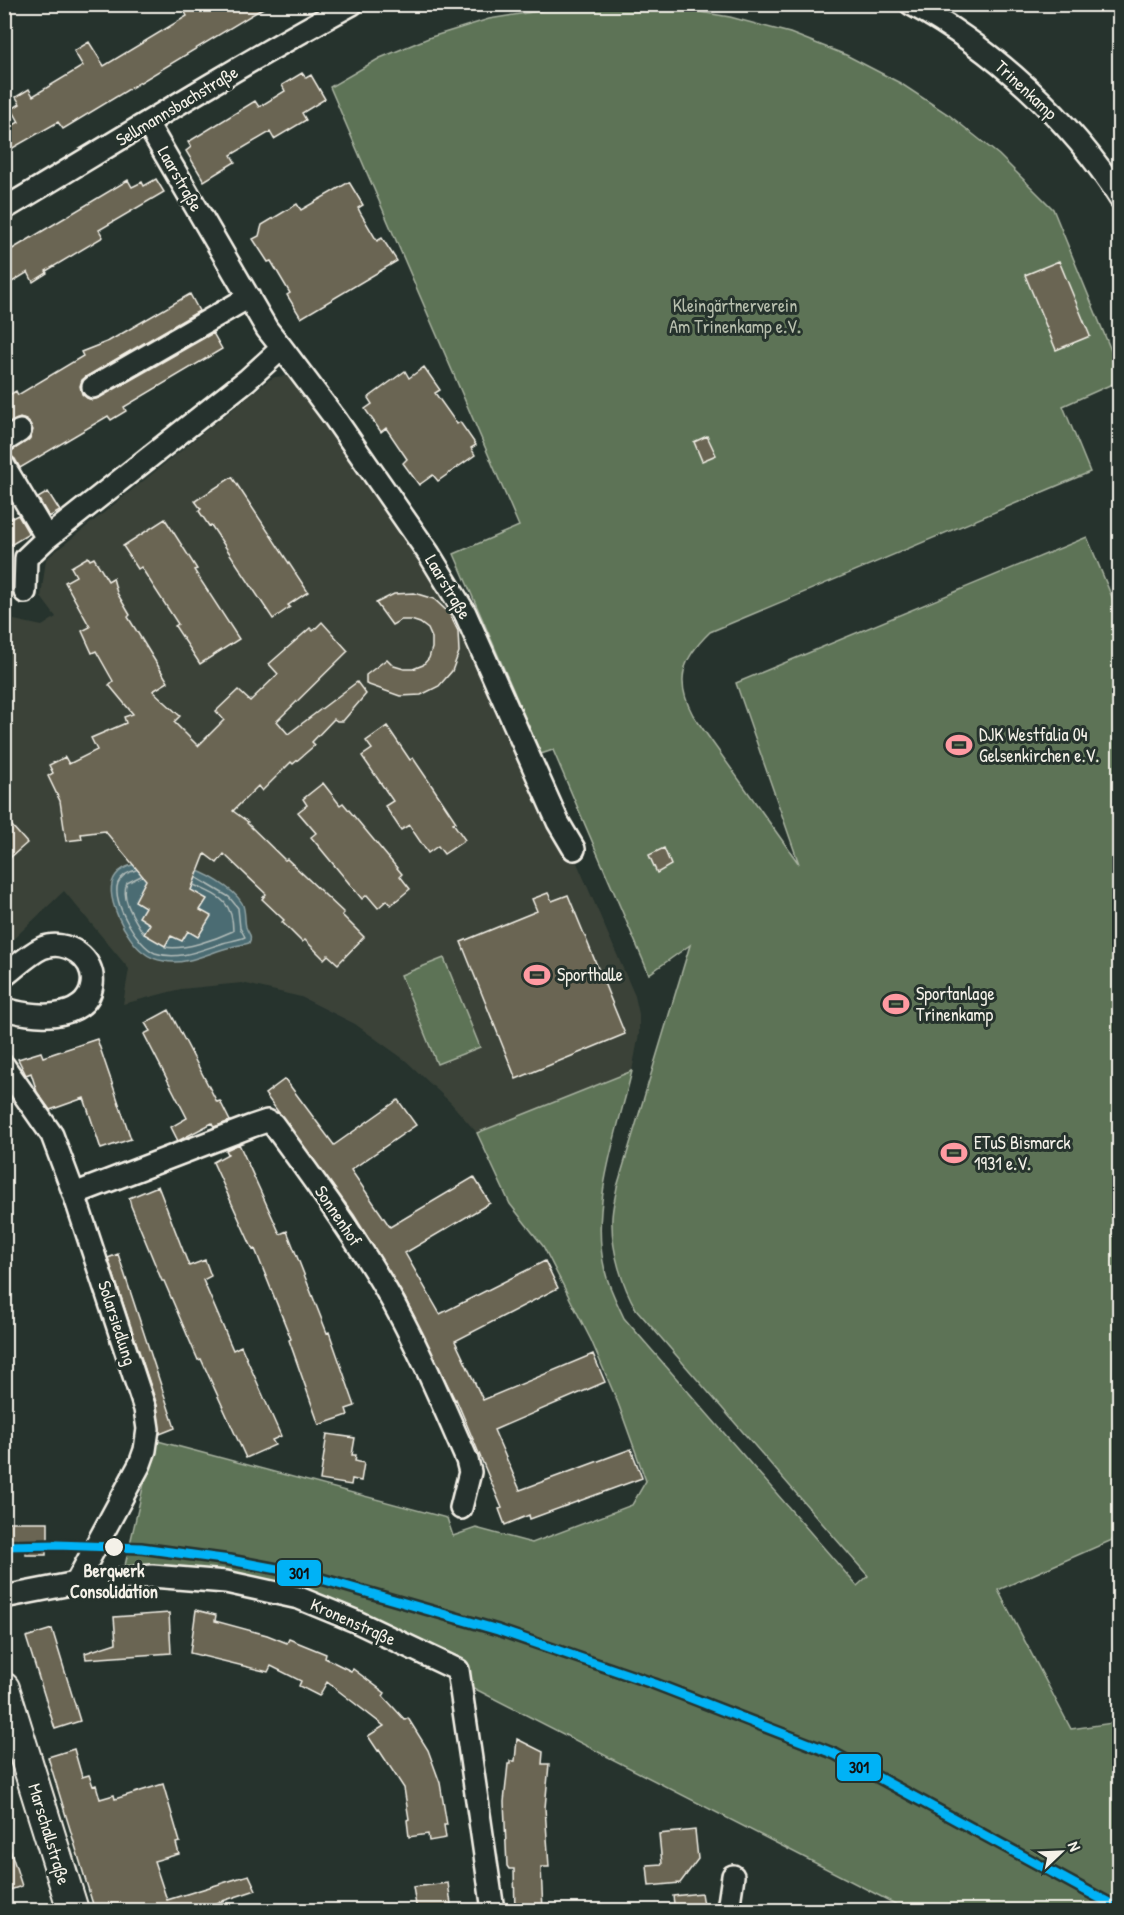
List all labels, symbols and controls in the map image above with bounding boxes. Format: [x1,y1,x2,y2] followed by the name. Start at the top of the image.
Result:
[990,54,1063,125] street label: Trinenkamp
[111,59,243,152] street label: Sellmannsbachstraße
[152,142,209,216] street label: Laarstraße
[669,293,801,339] park label: Kleingärtnerverein Am Trinenkamp e.V.
[419,550,478,624] street label: Laarstraße
[979,722,1099,768] place label: DJK Westfalia 04 Gelsenkirchen e.V.
[944,730,974,760] sports icon: DJK Westfalia 04 Gelsenkirchen e.V.
[522,960,552,990] sports icon: Sporthalle
[557,962,623,987] place label: Sporthalle
[916,981,995,1027] place label: Sportanlage Trinenkamp
[881,989,911,1019] sports icon: Sportanlage Trinenkamp
[974,1130,1071,1176] place label: ETuS Bismarck 1931 e.V.
[939,1138,969,1168] sports icon: ETuS Bismarck 1931 e.V.
[309,1180,368,1251] street label: Sonnenhof
[92,1277,143,1368] street label: Solarsiedlung
[103,1536,125,1558] marker: Bergwerk Consolidation
[70,1558,158,1604] place label: Bergwerk Consolidation
[276,1559,322,1587] line badge: 301
[289,1562,309,1584] text: 301
[307,1592,400,1651] street label: Kronenstraße
[836,1753,882,1782] line badge: 301
[849,1756,869,1778] text: 301
[22,1780,77,1888] street label: Marschallstraße
[1031,1822,1091,1882] north arrow
[1063,1838,1087,1855] text: N

